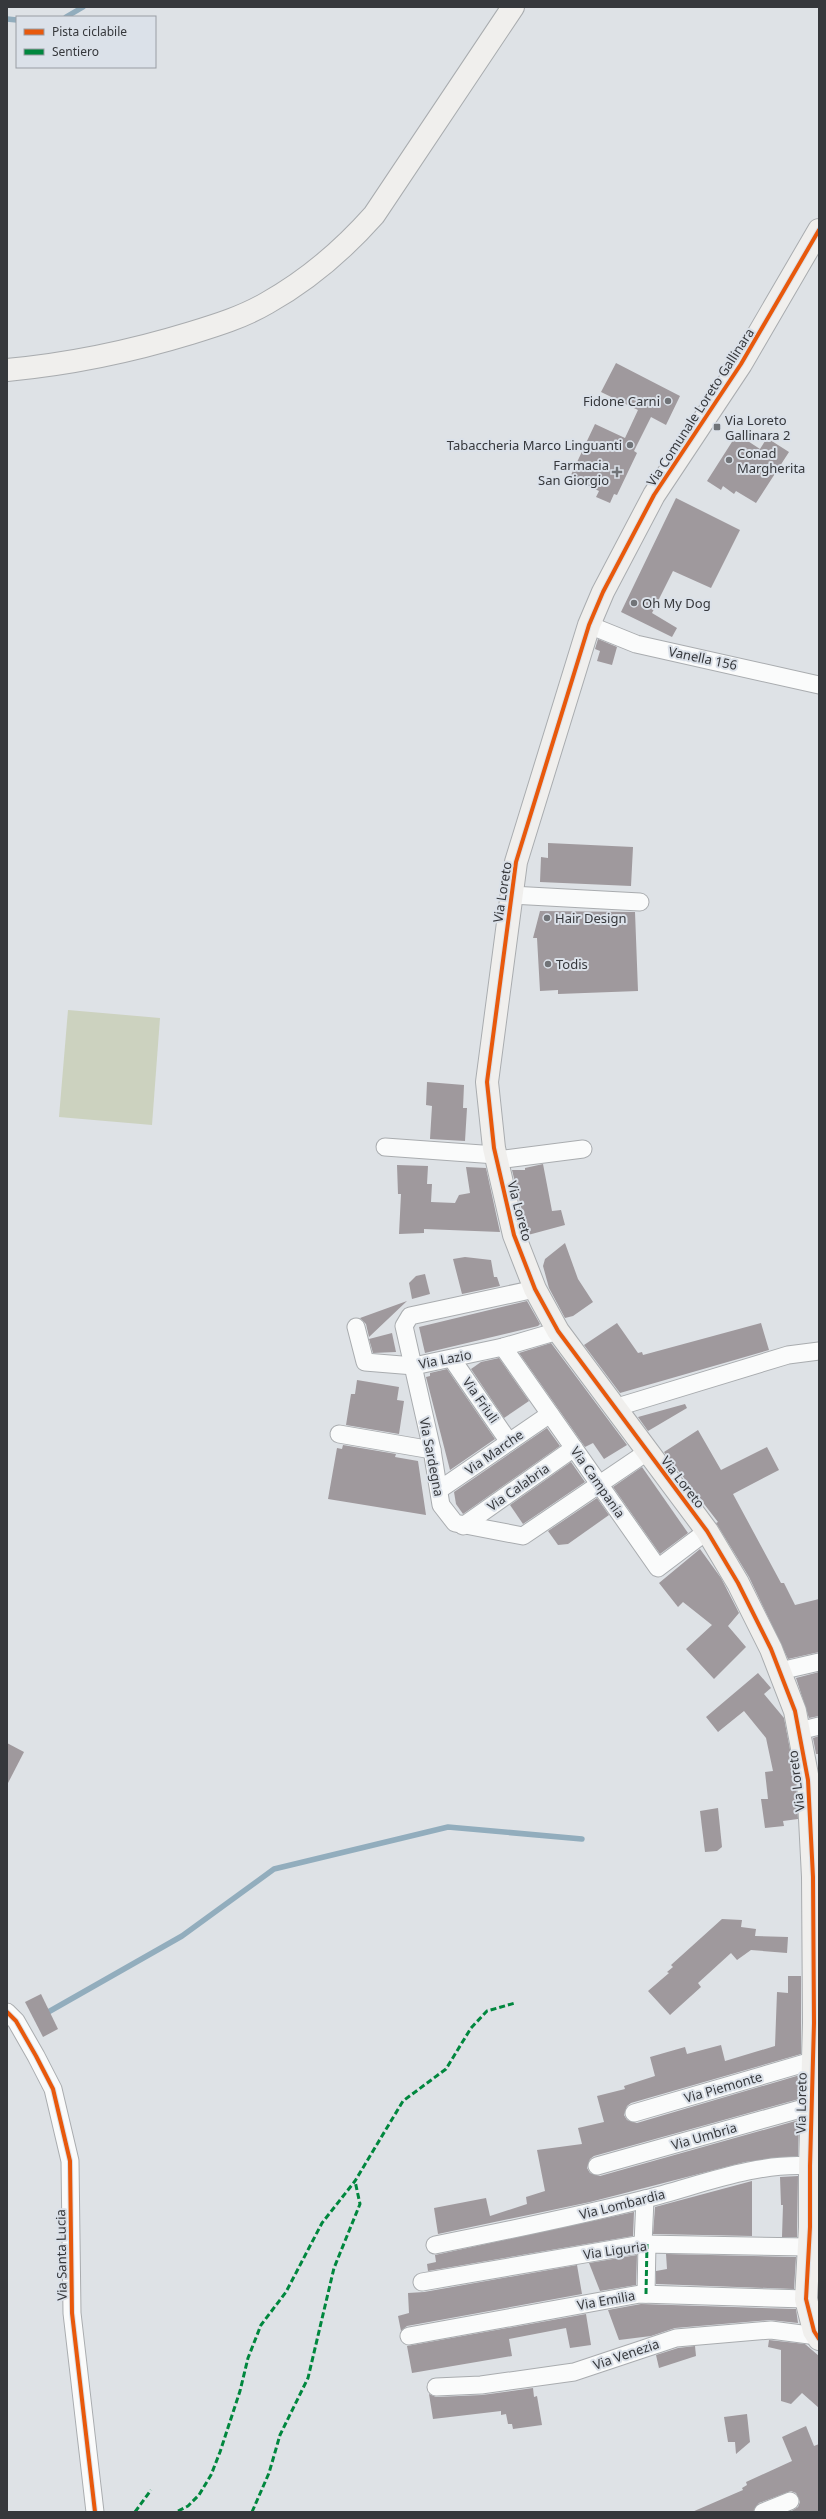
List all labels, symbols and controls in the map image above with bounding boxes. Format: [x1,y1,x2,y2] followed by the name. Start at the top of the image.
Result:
[16,16,156,68] legend
[52,23,127,40] text: Pista ciclabile
[52,43,99,60] text: Sentiero
[642,324,758,490] street label: Via Comunale Loreto Gallinara
[583,392,660,410] place label: Fidone Carni
[663,396,673,406] marker: Fidone Carni
[725,411,790,444] place label: Via Loreto Gallinara 2
[712,422,722,432] marker: Via Loreto Gallinara 2
[447,436,622,454] place label: Tabaccheria Marco Linguanti
[625,440,635,450] marker: Tabaccheria Marco Linguanti
[737,444,805,477] place label: Conad Margherita
[724,455,734,465] marker: Conad Margherita
[538,456,609,489] place label: Farmacia San Giorgio
[612,467,622,477] marker: Farmacia San Giorgio
[642,594,711,612] place label: Oh My Dog
[629,598,639,608] marker: Oh My Dog
[667,642,739,674] street label: Vanella 156
[488,860,516,924] street label: Via Loreto
[555,909,626,927] place label: Hair Design
[542,913,552,923] marker: Hair Design
[556,955,588,973] place label: Todis
[543,959,553,969] marker: Todis
[503,1179,537,1243] street label: Via Loreto
[417,1345,473,1373] street label: Via Lazio
[459,1374,503,1426] street label: Via Friuli
[416,1416,448,1498] street label: Via Sardegna
[461,1425,527,1479] street label: Via Marche
[567,1443,629,1521] street label: Via Campania
[657,1452,709,1512] street label: Via Loreto
[483,1459,553,1515] street label: Via Calabria
[783,1749,809,1813] street label: Via Loreto
[682,2067,764,2107] street label: Via Piemonte
[791,2072,811,2134] street label: Via Loreto
[669,2118,739,2154] street label: Via Umbria
[577,2185,667,2223] street label: Via Lombardia
[51,2209,71,2301] street label: Via Santa Lucia
[582,2237,648,2263] street label: Via Liguria
[576,2286,636,2314] street label: Via Emilia
[591,2334,661,2374] street label: Via Venezia

